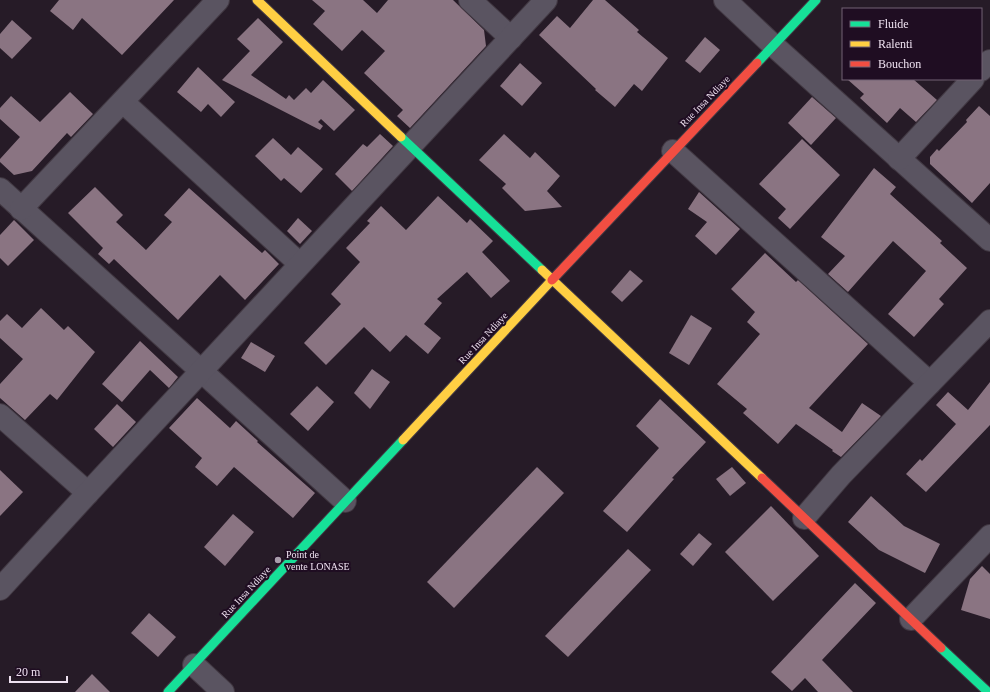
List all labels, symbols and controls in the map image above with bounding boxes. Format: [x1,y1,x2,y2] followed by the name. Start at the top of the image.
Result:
[842,8,982,80] legend
[878,17,909,31] text: Fluide
[878,37,913,51] text: Ralenti
[878,57,921,71] text: Bouchon
[678,73,732,129] street label: Rue Insa Ndiaye
[456,309,510,366] street label: Rue Insa Ndiaye
[286,549,350,572] place label: Point de vente LONASE
[273,555,283,565] marker: Point de vente LONASE
[219,563,273,620] street label: Rue Insa Ndiaye
[10,658,67,684] scale bar
[16,665,41,679] text: 20 m

